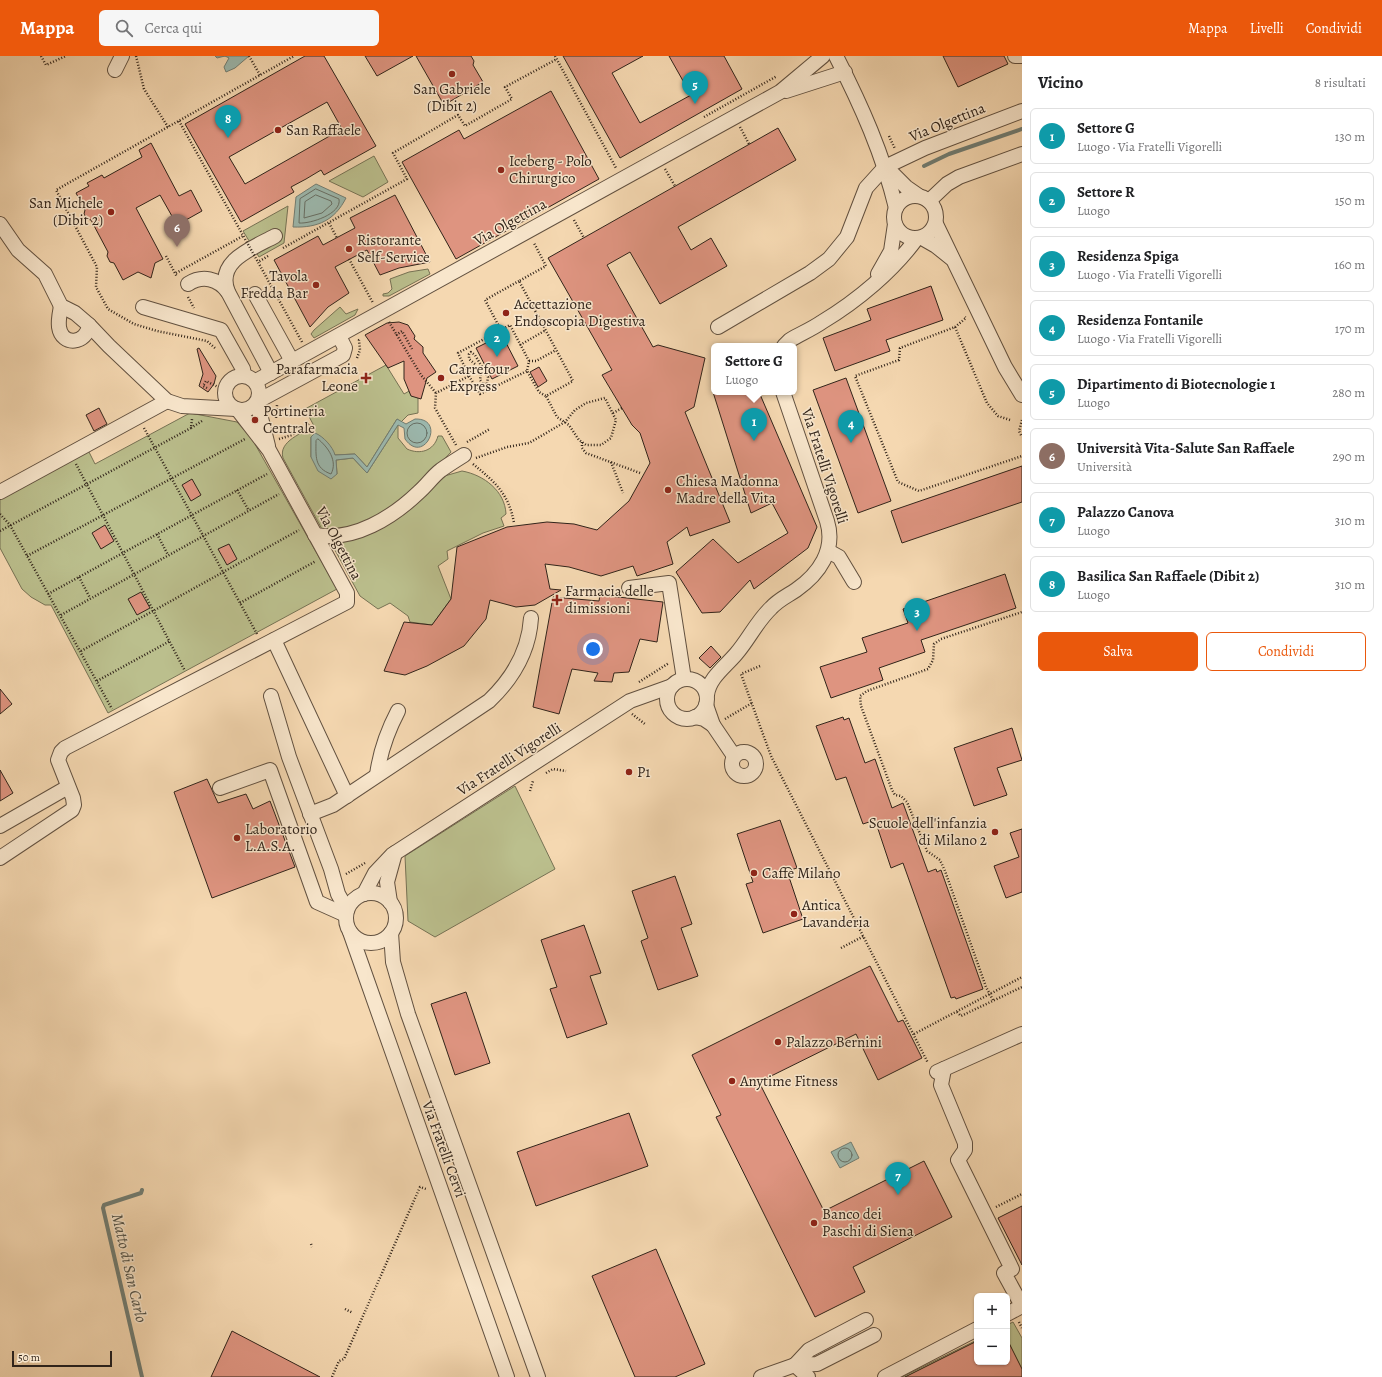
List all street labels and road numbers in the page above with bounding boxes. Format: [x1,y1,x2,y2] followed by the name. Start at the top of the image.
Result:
[905,98,988,147] street label: Via Olgettina
[469,194,550,251] street label: Via Olgettina
[797,405,853,526] street label: Via Fratelli Vigorelli
[311,502,367,583] street label: Via Olgettina
[452,718,565,801] street label: Via Fratelli Vigorelli
[417,1097,471,1200] street label: Via Fratelli Cervi

